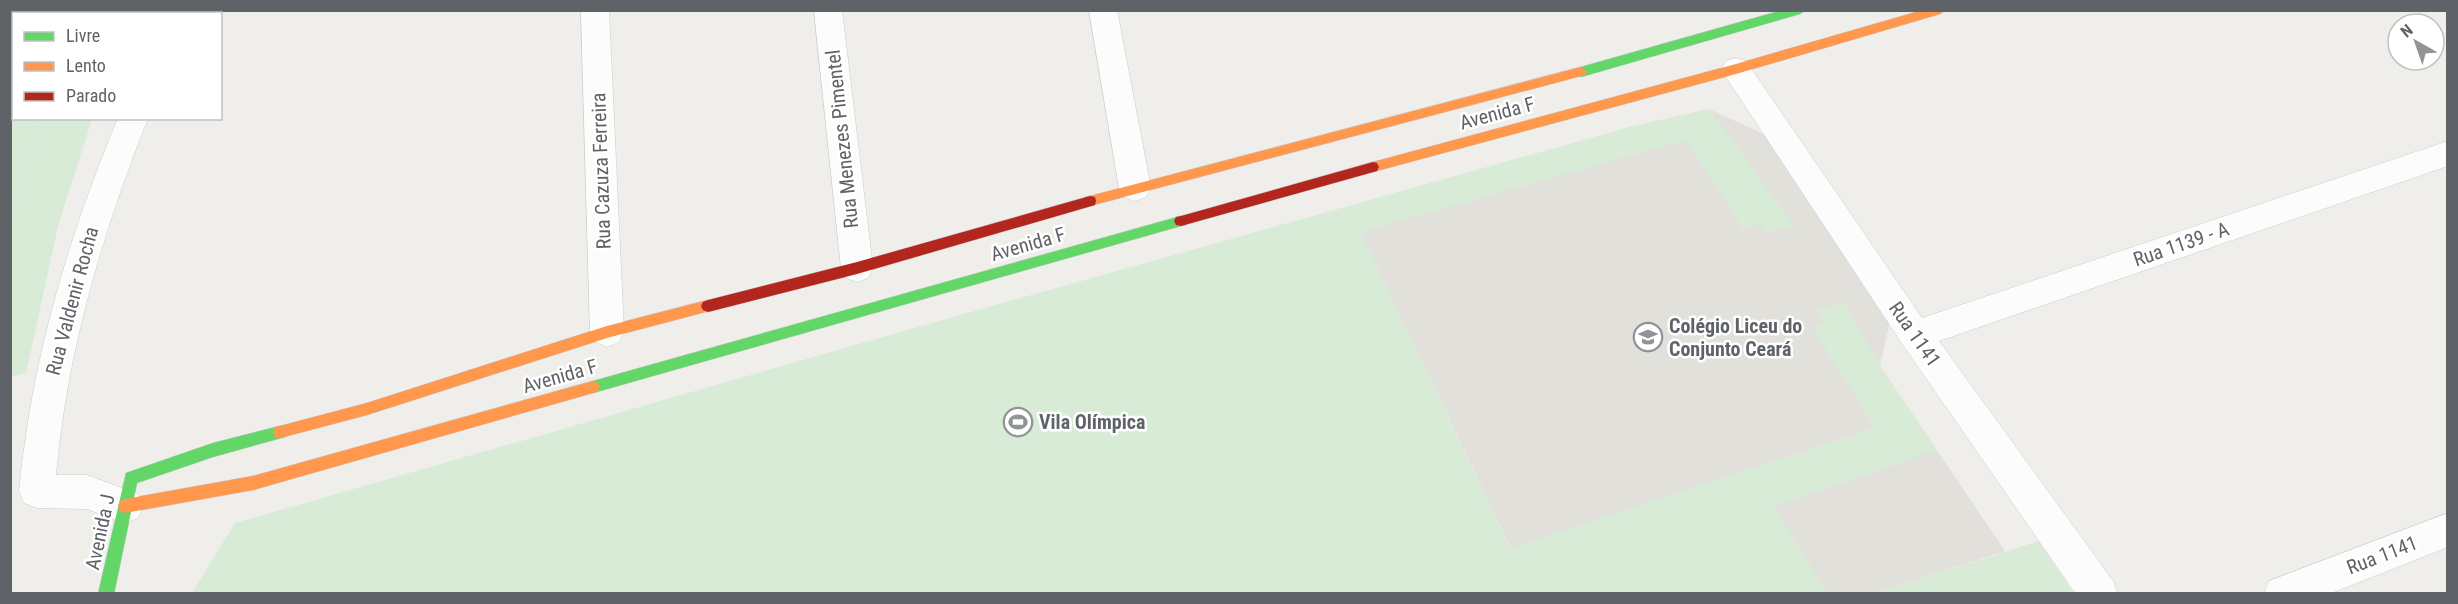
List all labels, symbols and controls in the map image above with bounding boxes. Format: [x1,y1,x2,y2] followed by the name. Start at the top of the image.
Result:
[12,12,222,120] legend
[2386,12,2446,72] north arrow
[2397,20,2417,41] text: N
[66,25,100,46] text: Livre
[821,49,863,229] street label: Rua Menezes Pimentel
[66,55,106,76] text: Lento
[66,85,116,106] text: Parado
[1457,91,1537,135] street label: Avenida F
[586,92,616,250] street label: Rua Cazuza Ferreira
[2130,216,2232,272] street label: Rua 1139 - A
[988,222,1068,266] street label: Avenida F
[41,224,103,378] street label: Rua Valdenir Rocha
[1884,297,1946,371] street label: Rua 1141
[1669,314,1802,361] place label: Colégio Liceu do Conjunto Ceará
[1632,321,1664,353] school or university icon: Colégio Liceu do Conjunto Ceará
[520,354,600,398] street label: Avenida F
[1002,406,1034,438] sports icon: Vila Olímpica
[1039,410,1145,434] place label: Vila Olímpica
[80,492,120,572] street label: Avenida J
[2343,531,2421,579] street label: Rua 1141

